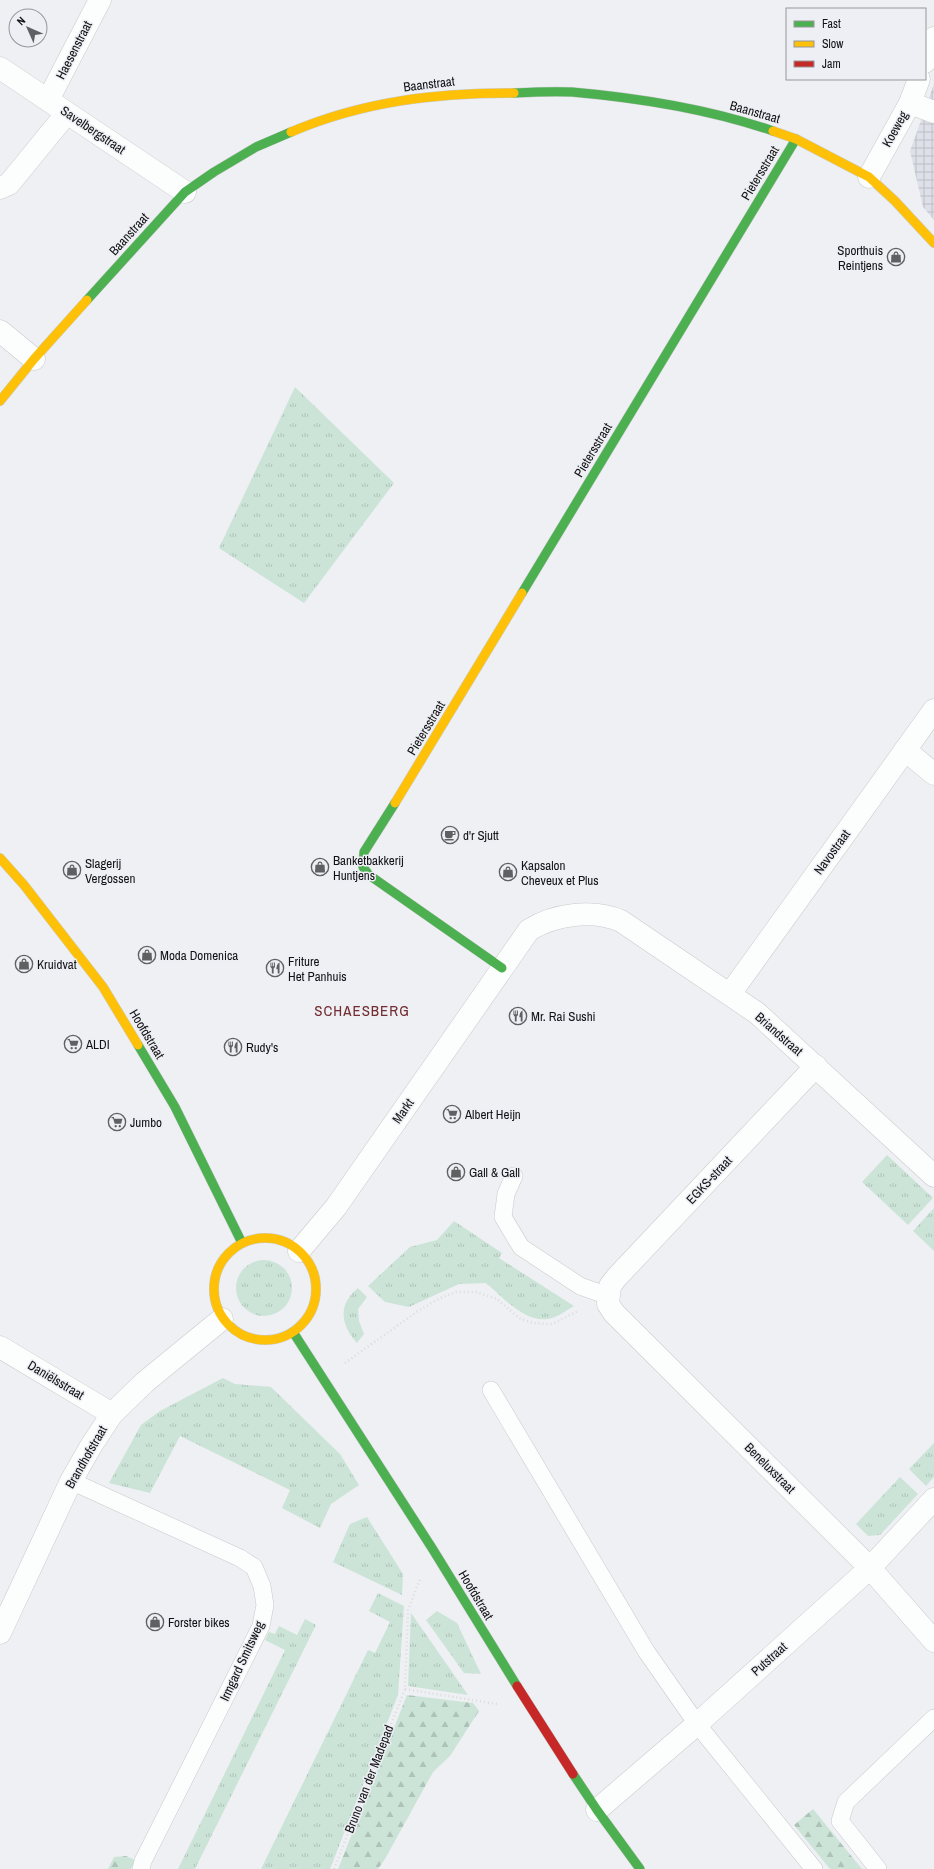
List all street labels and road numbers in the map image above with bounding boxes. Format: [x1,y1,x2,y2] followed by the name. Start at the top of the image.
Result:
[52,18,96,82] street label: Haesenstraat
[402,72,456,96] street label: Baanstraat
[728,97,782,127] street label: Baanstraat
[57,102,129,158] street label: Savelbergstraat
[878,108,912,150] street label: Koeweg
[737,143,783,203] street label: Pietersstraat
[105,209,153,259] street label: Baanstraat
[570,420,616,480] street label: Pietersstraat
[403,698,449,758] street label: Pietersstraat
[810,826,854,878] street label: Navostraat
[126,1006,168,1062] street label: Hoofdstraat
[752,1009,807,1059] street label: Briandstraat
[388,1095,418,1127] street label: Markt
[682,1152,736,1208] street label: EGKS-straat
[25,1357,87,1403] street label: Daniëlsstraat
[61,1422,111,1492] street label: Brandhofstraat
[741,1439,799,1497] street label: Beneluxstraat
[455,1567,497,1623] street label: Hoofdstraat
[216,1618,268,1704] street label: Irmgard Smitsweg
[747,1638,791,1680] street label: Putstraat
[341,1722,397,1835] street label: Bruno van der Madepad

